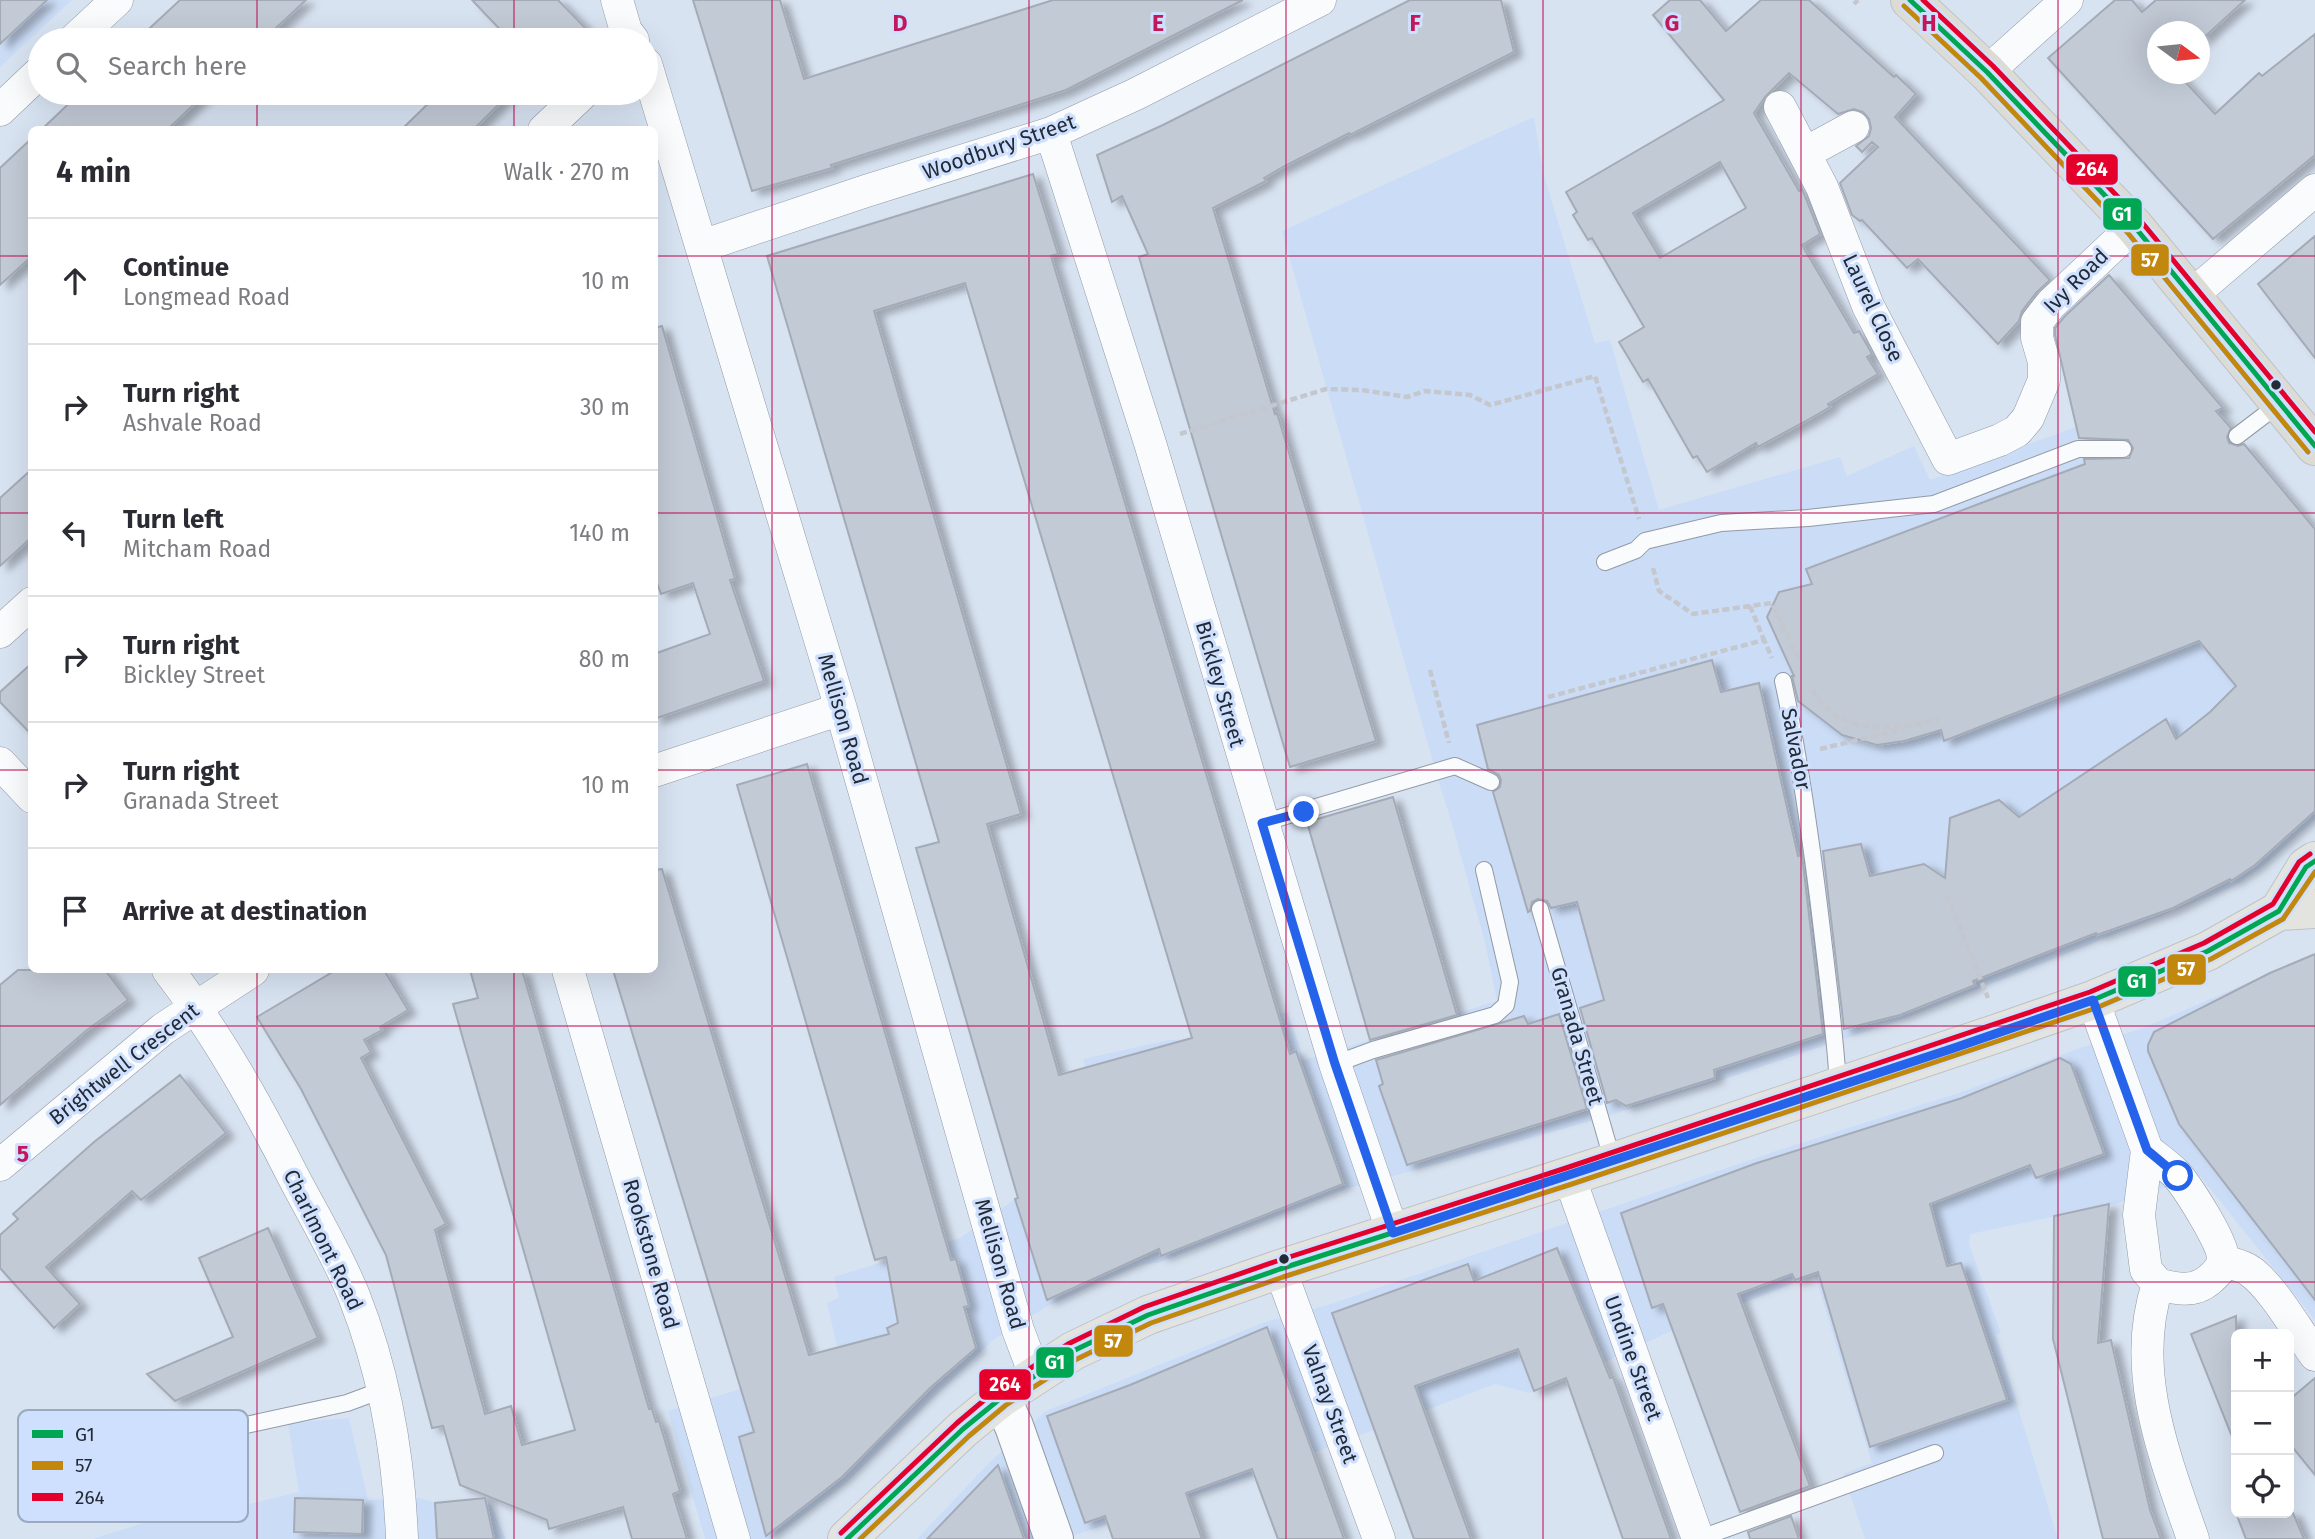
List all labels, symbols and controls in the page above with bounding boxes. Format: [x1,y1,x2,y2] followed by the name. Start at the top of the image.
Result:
[893,9,908,37] text: D
[1152,9,1164,37] text: E
[1409,9,1421,37] text: F
[1665,9,1679,37] text: G
[1921,9,1937,37] text: H
[2147,21,2210,84] north arrow
[28,28,658,105] search box
[52,48,90,86] icon: search
[108,51,247,82] text: Search here
[919,109,1079,185] street label: Woodbury Street
[2065,153,2119,186] line badge: 264
[56,154,131,190] text: 4 min
[503,158,630,186] text: Walk · 270 m
[2076,158,2108,181] text: 264
[2102,197,2143,231] line badge: G1
[2112,203,2132,226] text: G1
[2038,243,2114,319] street label: Ivy Road
[2130,243,2170,277] line badge: 57
[2141,249,2159,272] text: 57
[1837,250,1909,366] street label: Laurel Close
[123,252,229,283] text: Continue
[56,262,94,300] icon: ahead
[581,267,630,295] text: 10 m
[123,283,290,311] text: Longmead Road
[123,378,240,409] text: Turn right
[2269,378,2283,392] unlabelled marker
[56,388,94,426] icon: right
[580,393,630,421] text: 30 m
[123,409,262,437] text: Ashvale Road
[123,504,224,535] text: Turn left
[56,514,94,552] icon: left
[569,519,630,547] text: 140 m
[123,535,271,563] text: Mitcham Road
[1190,618,1250,750] street label: Bickley Street
[123,630,240,661] text: Turn right
[56,640,94,678] icon: right
[579,645,630,673] text: 80 m
[812,651,874,787] street label: Mellison Road
[123,661,265,689] text: Bickley Street
[1775,706,1817,792] street label: Salvador
[123,756,240,787] text: Turn right
[56,766,94,804] icon: right
[581,771,630,799] text: 10 m
[123,787,279,815] text: Granada Street
[1288,796,1319,827] route end
[56,892,94,930] icon: arrive
[123,896,367,927] text: Arrive at destination
[2166,953,2207,986] line badge: 57
[2177,958,2195,981] text: 57
[1545,964,1609,1108] street label: Granada Street
[2117,965,2157,998] line badge: G1
[2127,970,2147,993] text: G1
[44,997,204,1131] street label: Brightwell Crescent
[17,1140,29,1168] text: 5
[2162,1160,2193,1191] route start
[278,1165,368,1315] street label: Charlmont Road
[617,1176,685,1332] street label: Rookstone Road
[969,1196,1031,1332] street label: Mellison Road
[1277,1252,1291,1266] unlabelled marker
[1598,1292,1668,1424] street label: Undine Street
[1093,1324,1134,1358] line badge: 57
[2231,1329,2294,1518] map controls
[2231,1329,2294,1392] button: +
[1104,1330,1122,1353] text: 57
[1296,1341,1364,1467] street label: Valnay Street
[1035,1346,1075,1379] line badge: G1
[1045,1351,1065,1374] text: G1
[978,1368,1032,1401] line badge: 264
[989,1373,1021,1396] text: 264
[2231,1392,2294,1455] button: −
[18,1410,248,1522] legend
[75,1423,95,1446] text: G1
[75,1454,93,1477] text: 57
[2231,1455,2294,1518] button: locate
[75,1486,105,1509] text: 264

